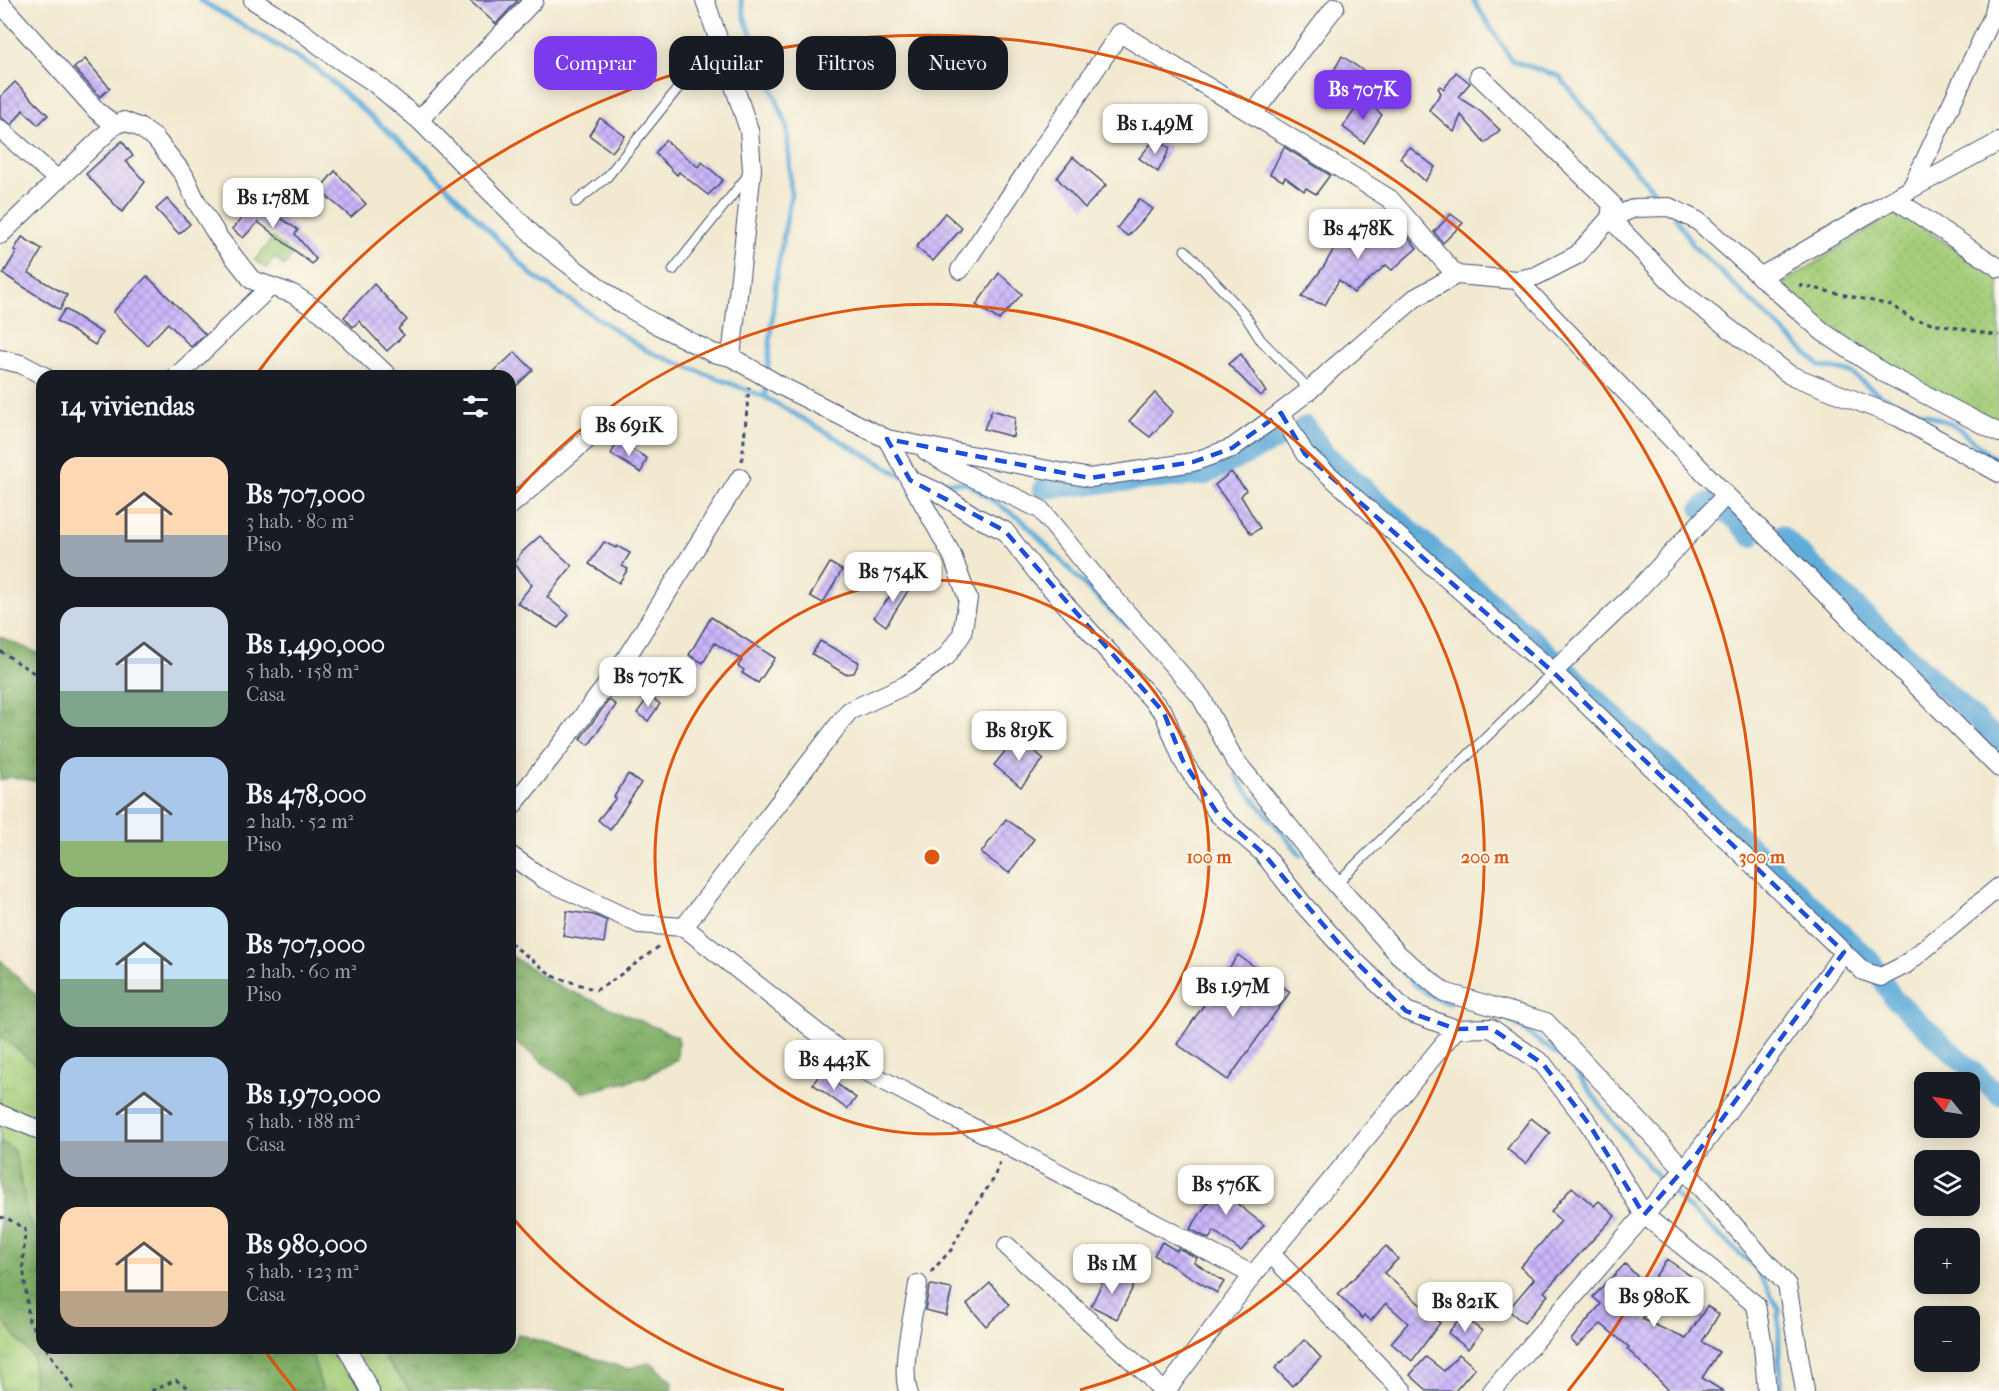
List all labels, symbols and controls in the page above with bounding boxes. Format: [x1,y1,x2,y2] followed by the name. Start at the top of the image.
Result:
[534,36,657,90] chip: Comprar
[669,36,784,90] chip: Alquilar
[796,36,896,90] chip: Filtros
[908,36,1008,90] chip: Nuevo
[1308,70,1418,121] pin: Bs 707K
[1328,78,1398,101] text: Bs 707K
[1093,104,1217,155] pin: Bs 1.49M
[1117,112,1193,135] text: Bs 1.49M
[211,178,335,229] pin: Bs 1.78M
[237,186,309,209] text: Bs 1.78M
[1303,209,1413,260] pin: Bs 478K
[1323,217,1393,240] text: Bs 478K
[459,390,492,423] icon: filters
[60,391,195,422] text: 14 viviendas
[574,406,684,457] pin: Bs 691K
[595,414,663,437] text: Bs 691K
[246,479,365,510] text: Bs 707,000
[108,481,180,553] icon: home
[246,510,354,533] text: 3 hab. · 80 m²
[246,533,282,556] text: Piso
[838,552,948,603] pin: Bs 754K
[858,560,928,583] text: Bs 754K
[246,629,385,660] text: Bs 1,490,000
[108,631,180,703] icon: home
[593,657,703,708] pin: Bs 707K
[246,660,359,683] text: 5 hab. · 158 m²
[613,665,683,688] text: Bs 707K
[246,683,285,706] text: Casa
[964,711,1074,762] pin: Bs 819K
[986,719,1052,742] text: Bs 819K
[246,779,367,810] text: Bs 478,000
[108,781,180,853] icon: home
[246,810,353,833] text: 2 hab. · 52 m²
[246,833,282,856] text: Piso
[922,847,942,867] centre of rings
[1186,847,1233,868] text: 100 m
[1461,847,1510,868] text: 200 m
[1739,847,1786,868] text: 300 m
[246,929,365,960] text: Bs 707,000
[108,931,180,1003] icon: home
[246,960,356,983] text: 2 hab. · 60 m²
[1171,967,1295,1018] pin: Bs 1.97M
[1196,975,1270,998] text: Bs 1.97M
[246,983,282,1006] text: Piso
[779,1040,889,1091] pin: Bs 443K
[798,1048,870,1071] text: Bs 443K
[1914,1072,1980,1138] north arrow
[1914,1072,1980,1372] map controls
[246,1079,381,1110] text: Bs 1,970,000
[108,1081,180,1153] icon: home
[246,1110,360,1133] text: 5 hab. · 188 m²
[246,1133,285,1156] text: Casa
[1914,1150,1980,1216] button: layers
[1171,1165,1281,1216] pin: Bs 576K
[1192,1173,1260,1196] text: Bs 576K
[1914,1228,1980,1294] button: +
[246,1229,368,1260] text: Bs 980,000
[108,1231,180,1303] icon: home
[1070,1244,1154,1295] pin: Bs 1M
[1087,1252,1137,1275] text: Bs 1M
[246,1260,359,1283] text: 5 hab. · 123 m²
[1599,1277,1709,1328] pin: Bs 980K
[1410,1282,1520,1333] pin: Bs 821K
[246,1283,285,1306] text: Casa
[1619,1285,1689,1308] text: Bs 980K
[1432,1290,1498,1313] text: Bs 821K
[1914,1306,1980,1372] button: −

